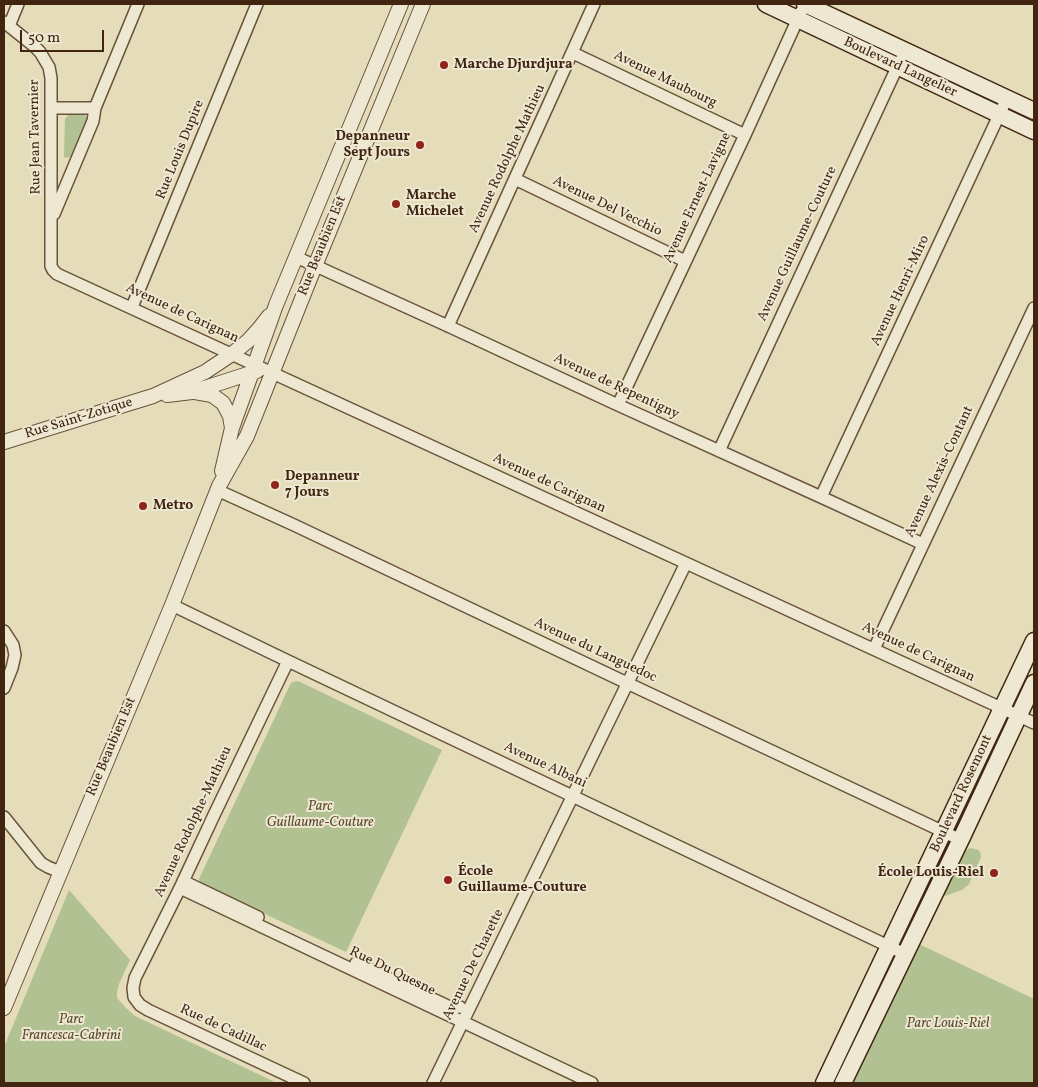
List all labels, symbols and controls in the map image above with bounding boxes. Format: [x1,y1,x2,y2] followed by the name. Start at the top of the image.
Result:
[22,20,106,52] scale bar
[28,28,60,49] text: 50 m
[840,34,960,102] street label: Boulevard Langelier
[611,48,719,112] street label: Avenue Maubourg
[454,57,573,73] place label: Marche Djurdjura
[438,59,450,71] marker: Marche Djurdjura
[27,79,45,195] street label: Rue Jean Tavernier
[466,82,550,236] street label: Avenue Rodolphe Mathieu
[153,98,209,202] street label: Rue Louis Dupire
[336,129,410,162] place label: Depanneur Sept Jours
[660,130,736,266] street label: Avenue Ernest-Lavigne
[414,139,426,151] marker: Depanneur Sept Jours
[755,164,841,324] street label: Avenue Guillaume-Couture
[550,173,664,241] street label: Avenue Del Vecchio
[406,188,464,220] place label: Marche Michelet
[295,194,351,298] street label: Rue Beaubien Est
[390,198,402,210] marker: Marche Michelet
[868,233,934,349] street label: Avenue Henri-Miro
[123,280,241,348] street label: Avenue de Carignan
[551,351,681,423] street label: Avenue de Repentigny
[23,395,135,443] street label: Rue Saint-Zotique
[902,404,978,540] street label: Avenue Alexis-Contant
[490,450,608,518] street label: Avenue de Carignan
[285,469,359,502] place label: Depanneur 7 Jours
[269,479,281,491] marker: Depanneur 7 Jours
[153,498,193,514] place label: Metro
[137,500,149,512] marker: Metro
[531,615,659,687] street label: Avenue du Languedoc
[859,619,977,687] street label: Avenue de Carignan
[84,695,140,799] street label: Rue Beaubien Est
[927,732,997,856] street label: Boulevard Rosemont
[501,739,589,793] street label: Avenue Albani
[152,744,236,900] street label: Avenue Rodolphe-Mathieu
[267,799,373,832] park label: Parc Guillaume-Couture
[458,864,587,896] place label: École Guillaume-Couture
[878,865,984,881] place label: École Louis-Riel
[988,867,1000,879] marker: École Louis-Riel
[442,874,454,886] marker: École Guillaume-Couture
[440,907,508,1023] street label: Avenue De Charette
[346,944,438,1000] street label: Rue Du Quesne
[177,1002,269,1056] street label: Rue de Cadillac
[21,1012,121,1044] park label: Parc Francesca-Cabrini
[907,1016,989,1032] park label: Parc Louis-Riel

